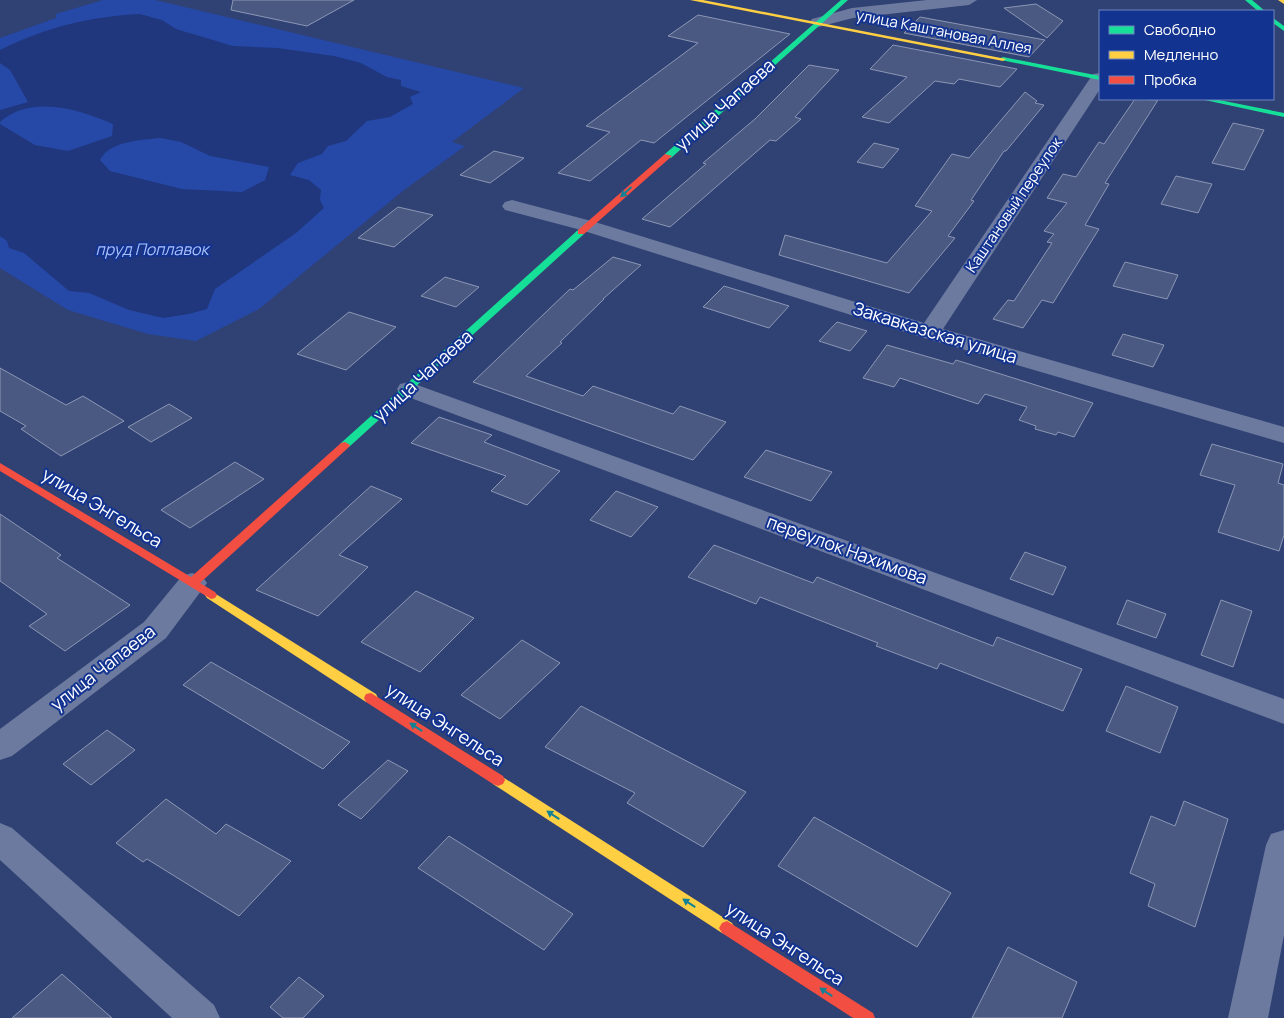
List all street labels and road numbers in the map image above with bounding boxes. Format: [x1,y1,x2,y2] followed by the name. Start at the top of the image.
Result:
[854,4,1034,59] street label: улица Каштановая Аллея
[669,53,779,155] street label: улица Чапаева
[960,133,1067,276] street label: Каштановый переулок
[850,296,1020,368] street label: Закавказская улица
[367,324,477,426] street label: улица Чапаева
[38,462,167,553] street label: улица Энгельса
[764,509,931,589] street label: переулок Нахимова
[45,619,160,716] street label: улица Чапаева
[382,677,509,771] street label: улица Энгельса
[722,896,849,990] street label: улица Энгельса

